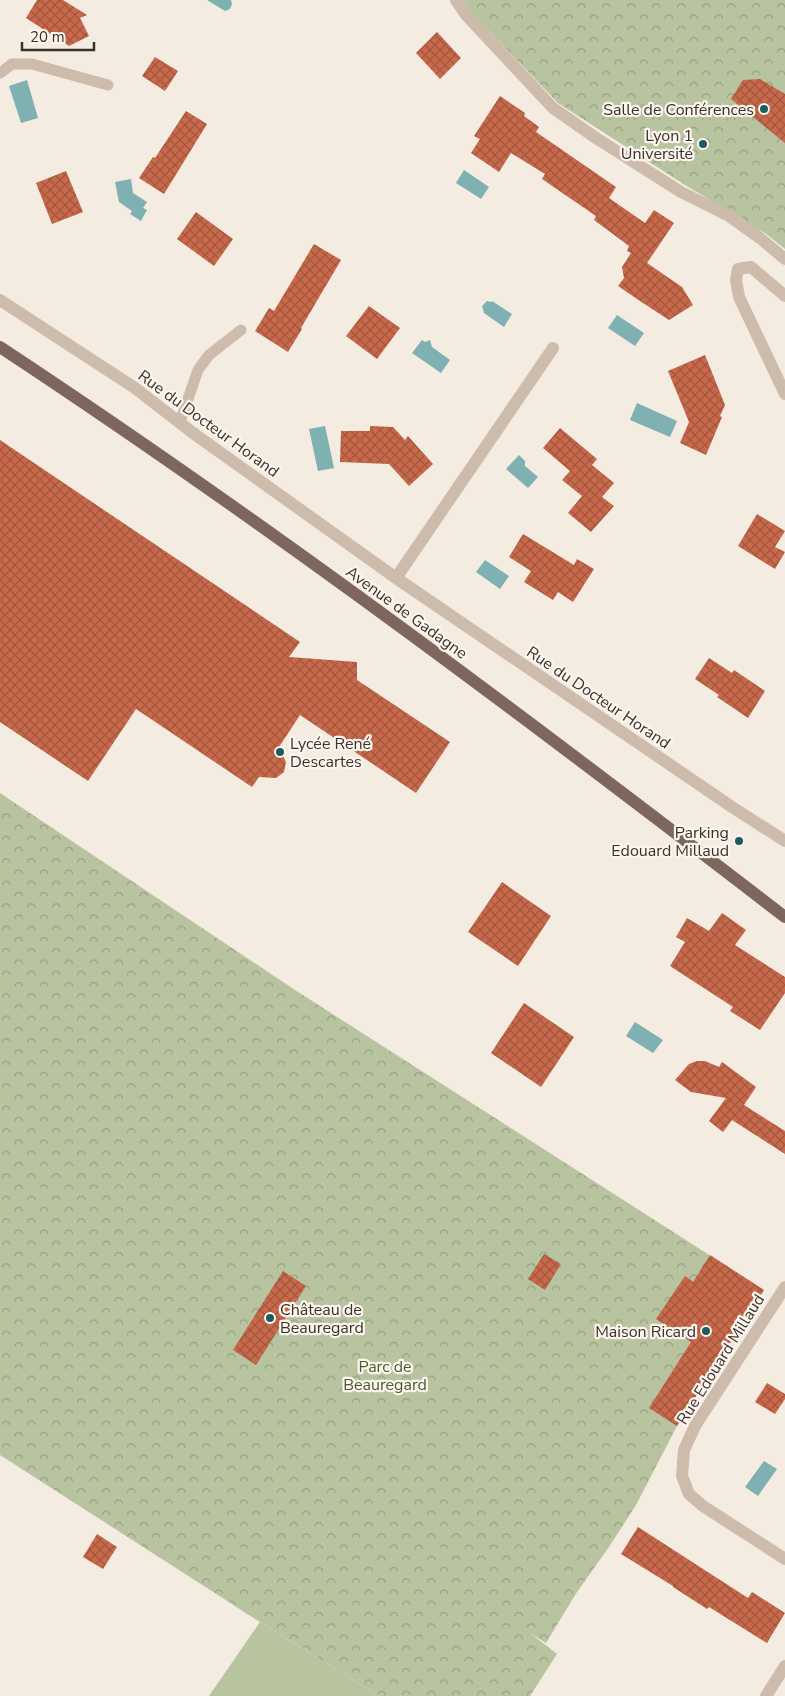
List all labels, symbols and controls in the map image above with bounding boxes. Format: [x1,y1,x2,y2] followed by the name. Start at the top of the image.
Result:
[22,20,95,52] scale bar
[30,27,65,47] text: 20 m
[603,99,754,121] place label: Salle de Conférences
[758,103,770,115] marker: Salle de Conférences
[621,125,693,165] place label: Lyon 1 Université
[697,138,709,150] marker: Lyon 1 Université
[133,365,283,482] street label: Rue du Docteur Horand
[341,561,472,664] street label: Avenue de Gadagne
[522,641,675,754] street label: Rue du Docteur Horand
[290,733,371,773] place label: Lycée René Descartes
[274,746,286,758] marker: Lycée René Descartes
[611,822,729,862] place label: Parking Edouard Millaud
[733,835,745,847] marker: Parking Edouard Millaud
[672,1290,770,1429] street label: Rue Edouard Millaud
[280,1299,364,1339] place label: Château de Beauregard
[264,1312,276,1324] marker: Château de Beauregard
[595,1321,696,1343] place label: Maison Ricard
[700,1325,712,1337] marker: Maison Ricard
[343,1356,427,1396] park label: Parc de Beauregard

